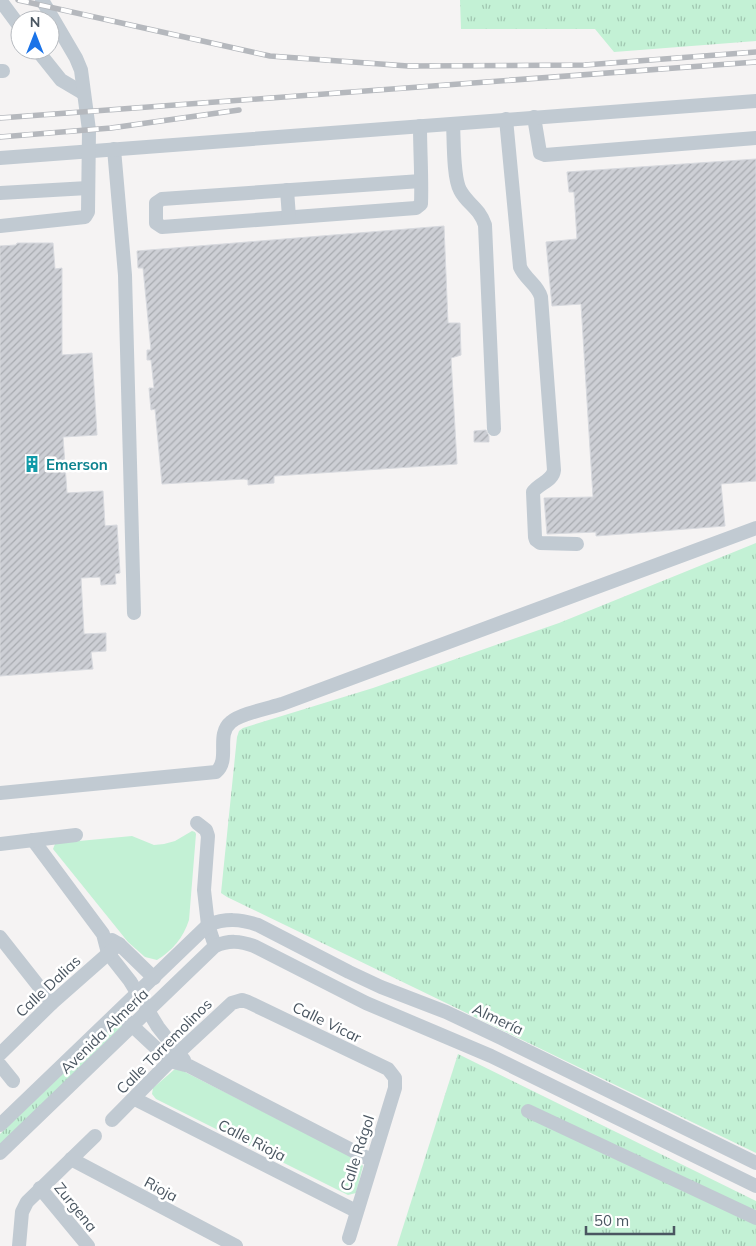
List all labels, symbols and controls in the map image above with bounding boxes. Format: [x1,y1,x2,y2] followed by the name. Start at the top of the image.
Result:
[10,10,60,60] north arrow
[30,13,40,31] text: N
[22,454,42,474] building icon: Emerson
[46,455,108,474] place label: Emerson
[12,951,84,1021] street label: Calle Dalias
[56,984,152,1078] street label: Avenida Almería
[112,994,216,1098] street label: Calle Torremolinos
[290,997,365,1047] street label: Calle Vicar
[470,999,526,1039] street label: Almería
[336,1113,378,1193] street label: Calle Rágol
[215,1115,289,1165] street label: Calle Rioja
[141,1172,181,1206] street label: Rioja
[50,1179,102,1235] street label: Zurgena
[586,1204,674,1236] scale bar
[594,1211,629,1230] text: 50 m

